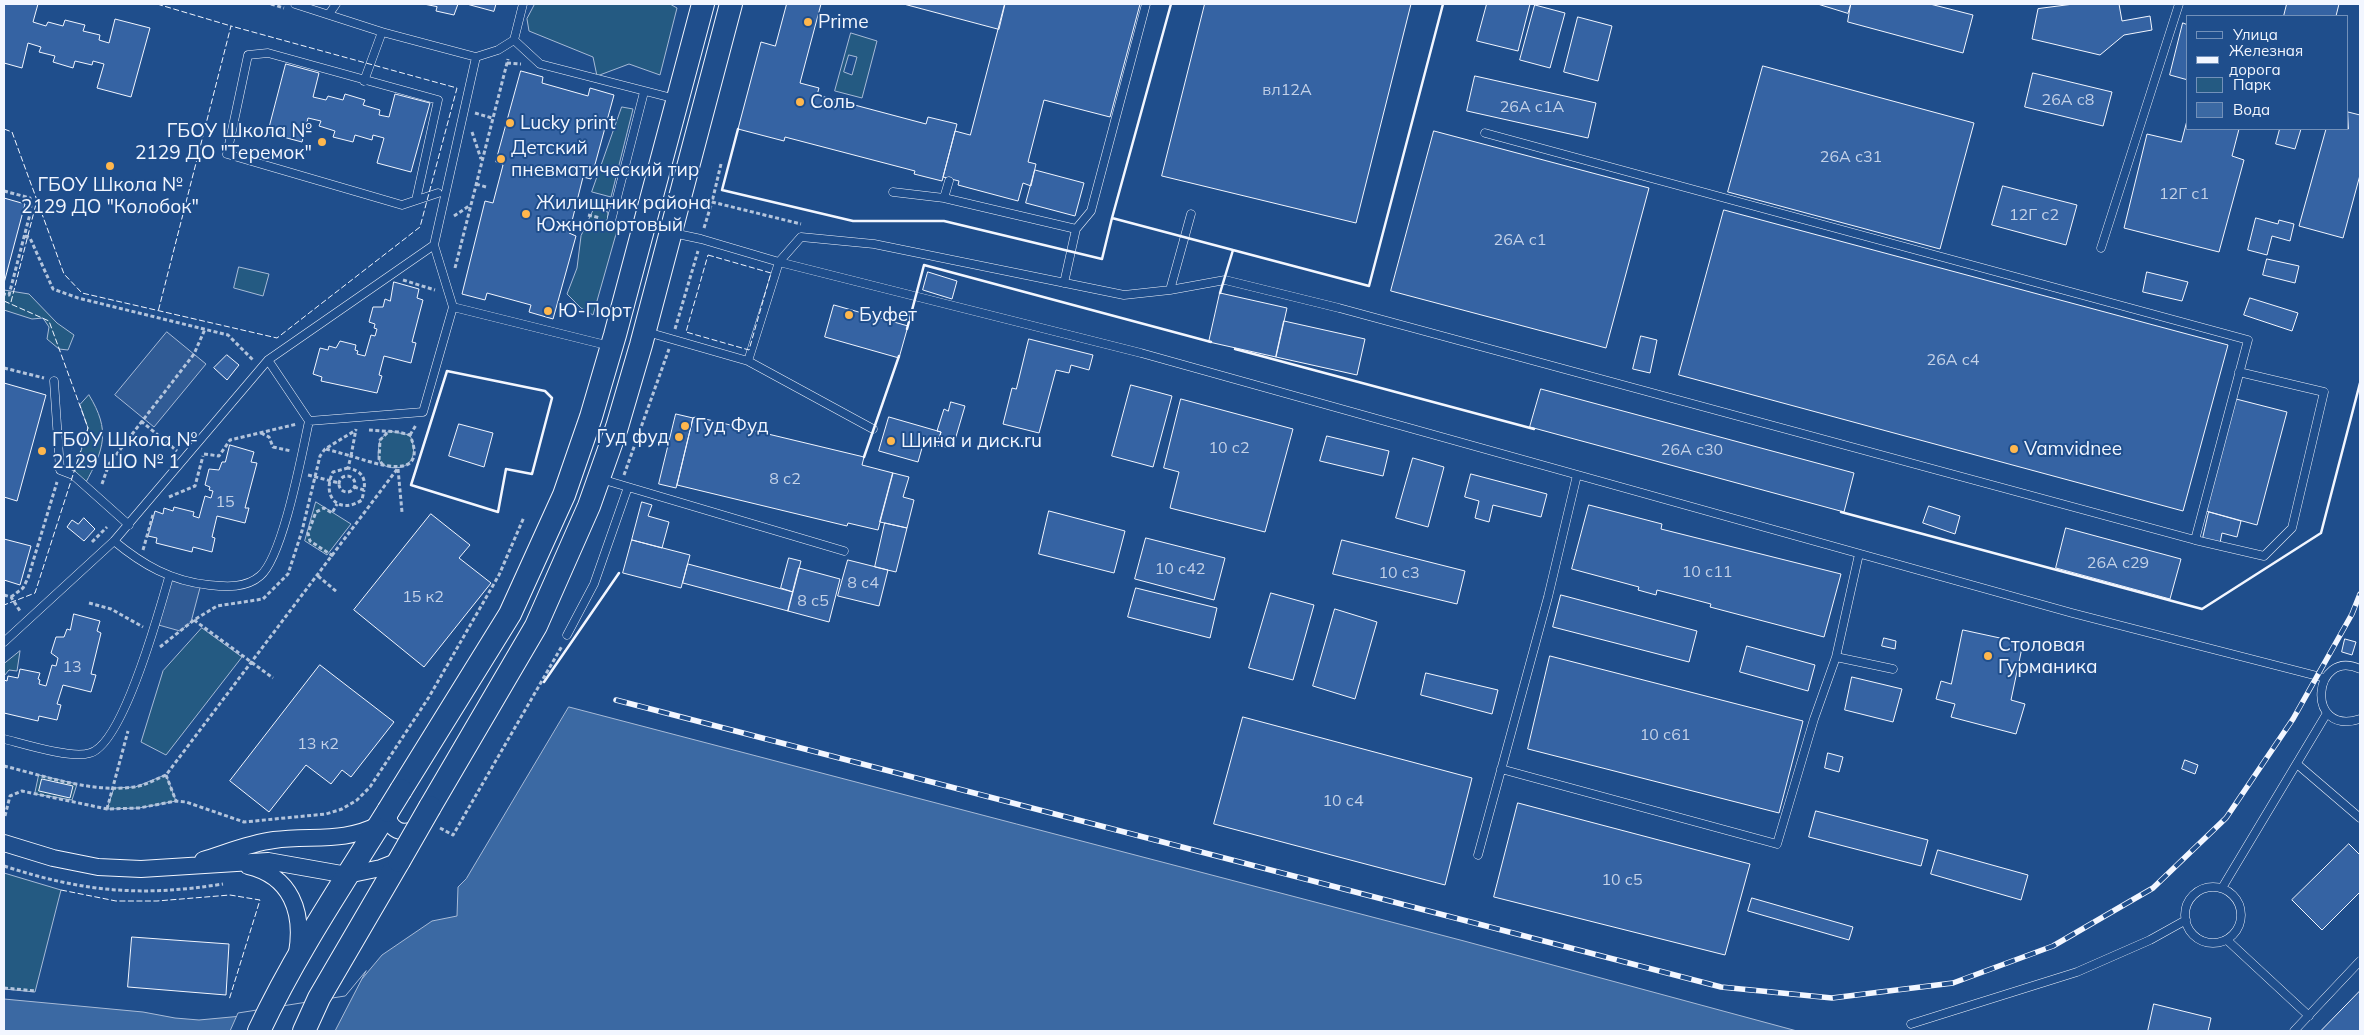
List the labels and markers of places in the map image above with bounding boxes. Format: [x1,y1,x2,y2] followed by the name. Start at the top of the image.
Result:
[818,11,869,33] place label: Prime
[802,16,814,28] marker: Prime
[810,91,855,113] place label: Соль
[794,96,806,108] marker: Соль
[520,112,616,134] place label: Lucky print
[504,117,516,129] marker: Lucky print
[135,120,312,164] place label: ГБОУ Школа № 2129 ДО "Теремок"
[316,136,328,148] marker: ГБОУ Школа № 2129 ДО "Теремок"
[511,137,699,181] place label: Детский пневматический тир
[495,153,507,165] marker: Детский пневматический тир
[104,160,116,172] marker: ГБОУ Школа № 2129 ДО "Колобок"
[21,174,199,218] place label: ГБОУ Школа № 2129 ДО "Колобок"
[536,192,711,236] place label: Жилищник района Южнопортовый
[520,208,532,220] marker: Жилищник района Южнопортовый
[558,300,631,322] place label: Ю-Порт
[859,304,917,326] place label: Буфет
[542,305,554,317] marker: Ю-Порт
[843,309,855,321] marker: Буфет
[695,415,768,437] place label: Гуд Фуд
[679,420,691,432] marker: Гуд Фуд
[596,426,669,448] place label: Гуд фуд
[52,429,197,473] place label: ГБОУ Школа № 2129 ШО № 1
[901,430,1042,452] place label: Шина и диск.ru
[673,431,685,443] marker: Гуд фуд
[885,435,897,447] marker: Шина и диск.ru
[2024,438,2122,460] place label: Vamvidnee
[2008,443,2020,455] marker: Vamvidnee
[36,445,48,457] marker: ГБОУ Школа № 2129 ШО № 1
[1998,634,2098,678] place label: Столовая Гурманика
[1982,650,1994,662] marker: Столовая Гурманика

